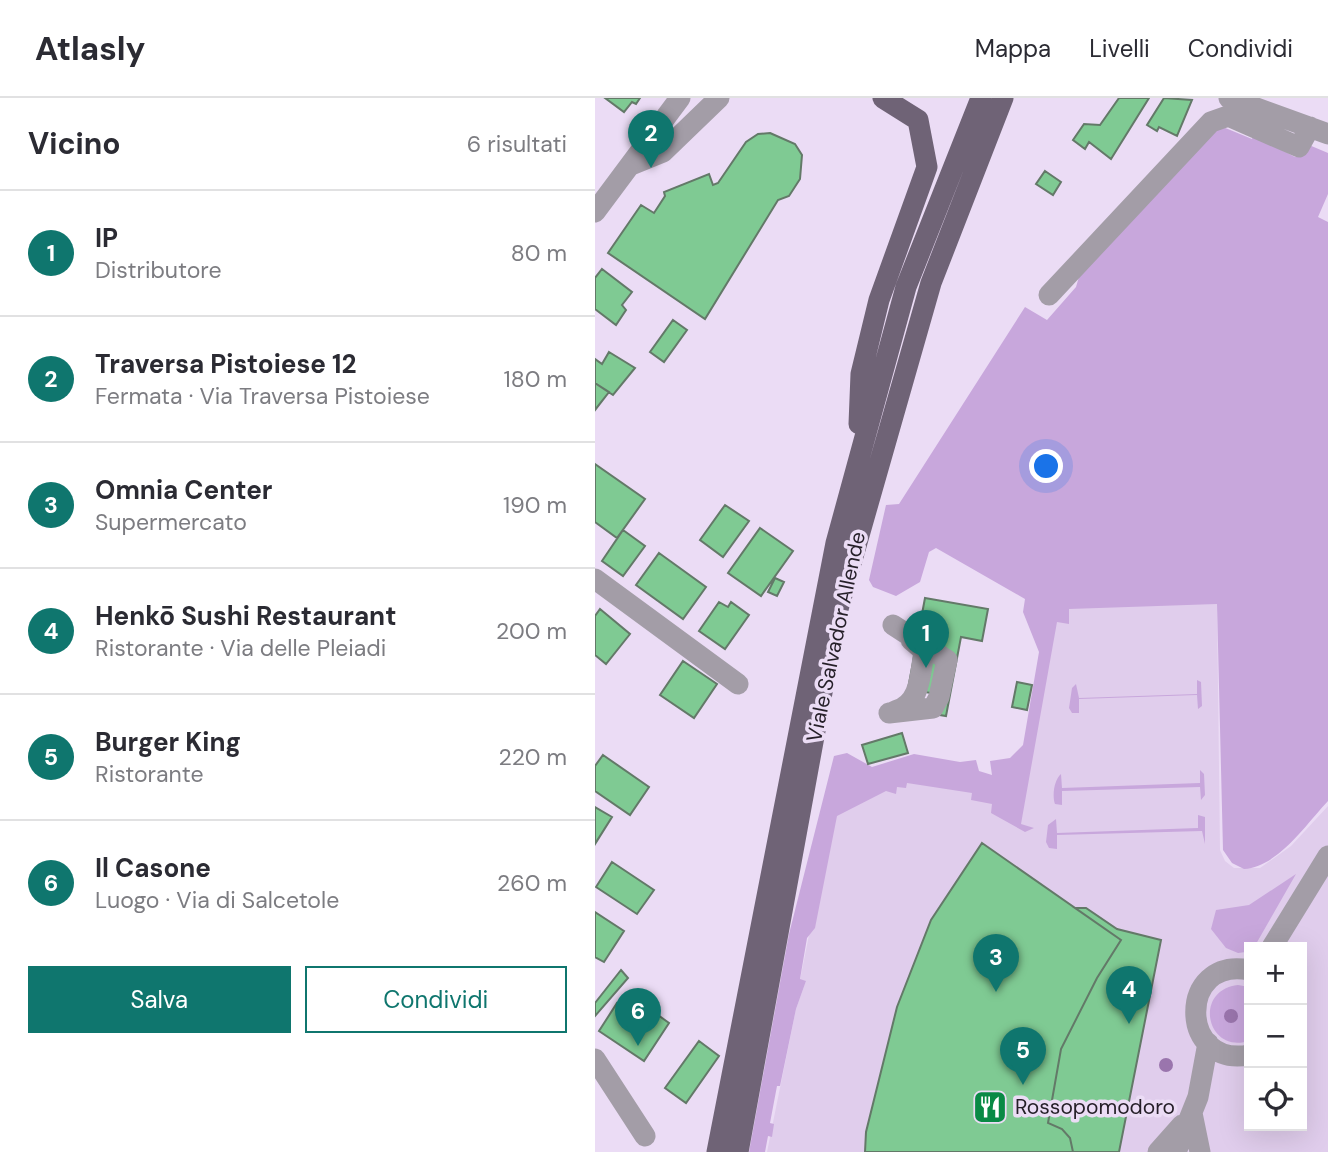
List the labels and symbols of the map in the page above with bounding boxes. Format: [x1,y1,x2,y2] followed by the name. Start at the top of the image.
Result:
[628,110,674,168] pin: 2
[1029,449,1063,483] your location
[800,529,872,745] street label: Viale Salvador Allende
[903,610,949,668] pin: 1
[973,934,1019,992] pin: 3
[1106,966,1152,1024] pin: 4
[615,988,661,1046] pin: 6
[1000,1027,1046,1085] pin: 5
[971,1088,1009,1126] restaurant icon: Rossopomodoro
[1015,1093,1175,1121] place label: Rossopomodoro

